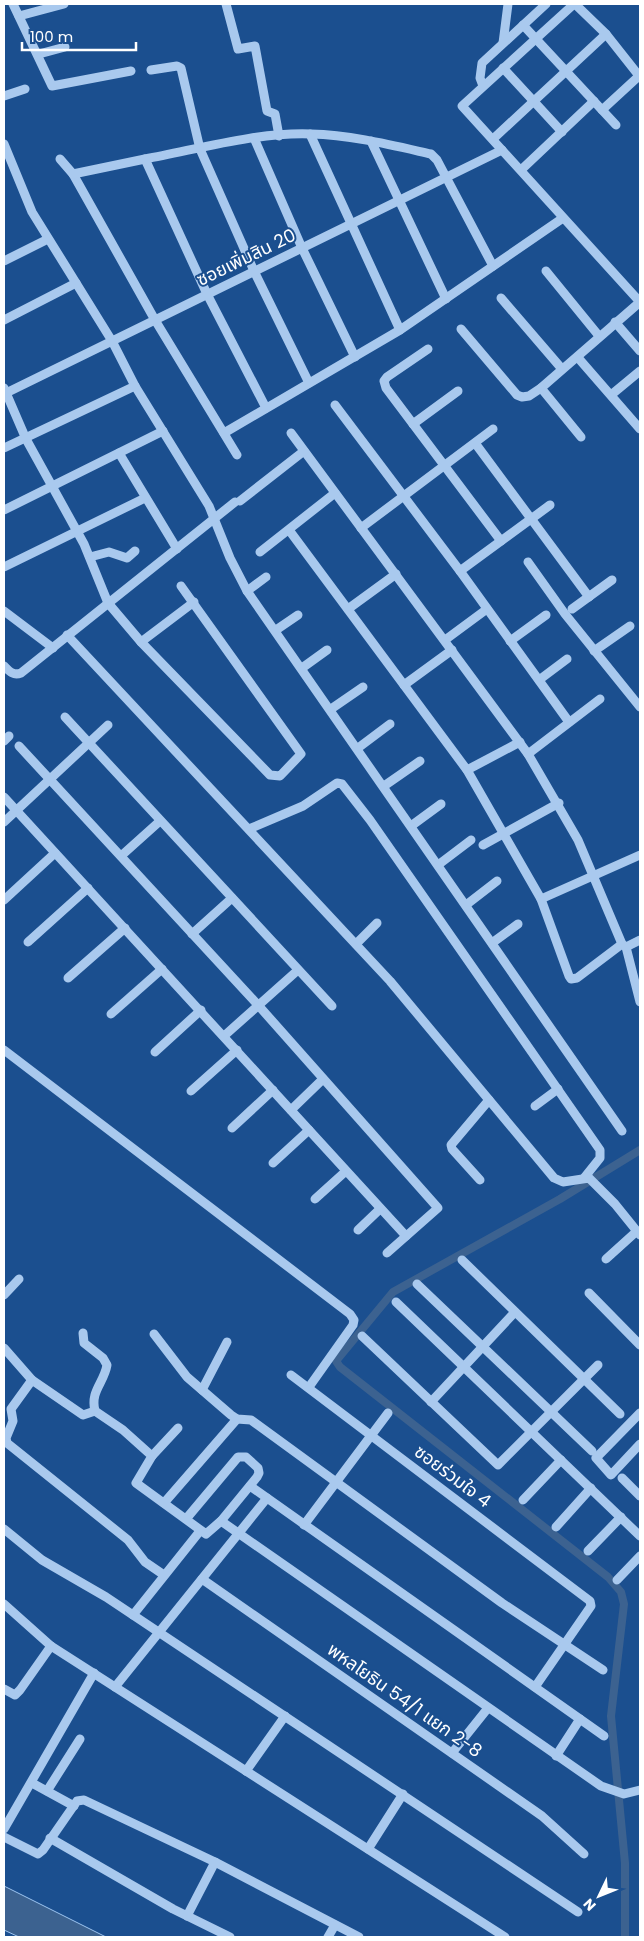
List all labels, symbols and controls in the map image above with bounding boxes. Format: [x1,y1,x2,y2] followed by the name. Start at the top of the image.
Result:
[22,20,136,52] scale bar
[30,26,73,47] text: 100 m
[192,222,300,292] street label: ซอยเพิ่มสิน 20
[409,1439,497,1513] street label: ซอยร่วมใจ 4
[322,1637,488,1763] street label: พหลโยธิน 54/1 แยก 2-8
[574,1871,624,1921] north arrow
[579,1894,600,1916] text: N

